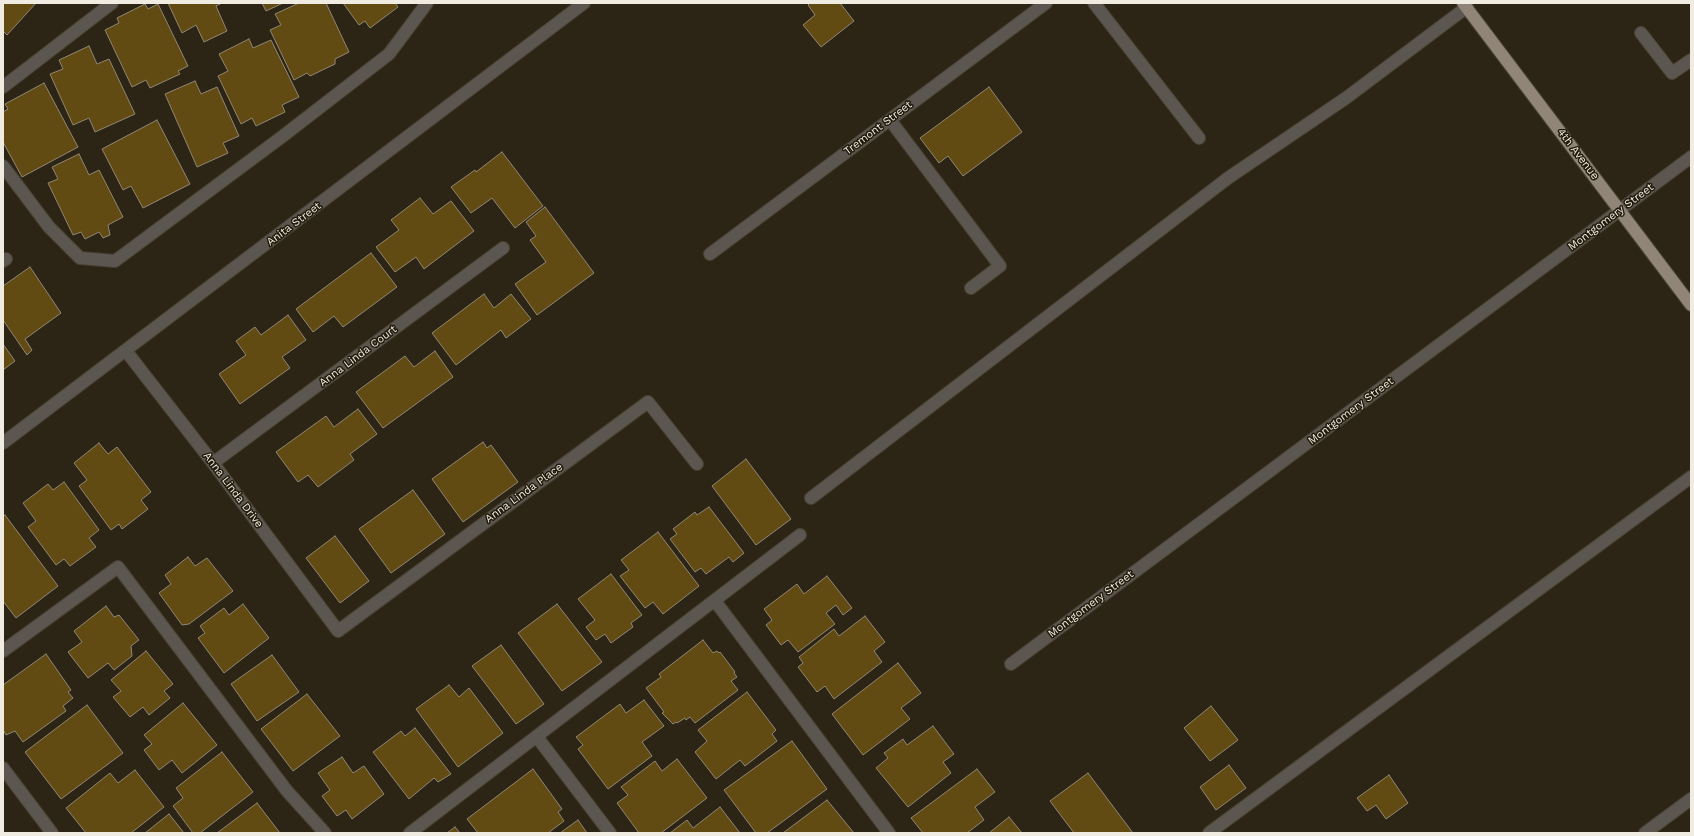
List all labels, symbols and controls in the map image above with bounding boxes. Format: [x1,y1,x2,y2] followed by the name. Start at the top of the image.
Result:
[841,98,915,158] street label: Tremont Street
[1554,126,1602,182] street label: 4th Avenue
[1566,181,1656,253] street label: Montgomery Street
[264,199,324,249] street label: Anita Street
[317,323,399,389] street label: Anna Linda Court
[1306,375,1396,447] street label: Montgomery Street
[200,450,266,530] street label: Anna Linda Drive
[483,460,565,526] street label: Anna Linda Place
[1046,568,1136,640] street label: Montgomery Street

